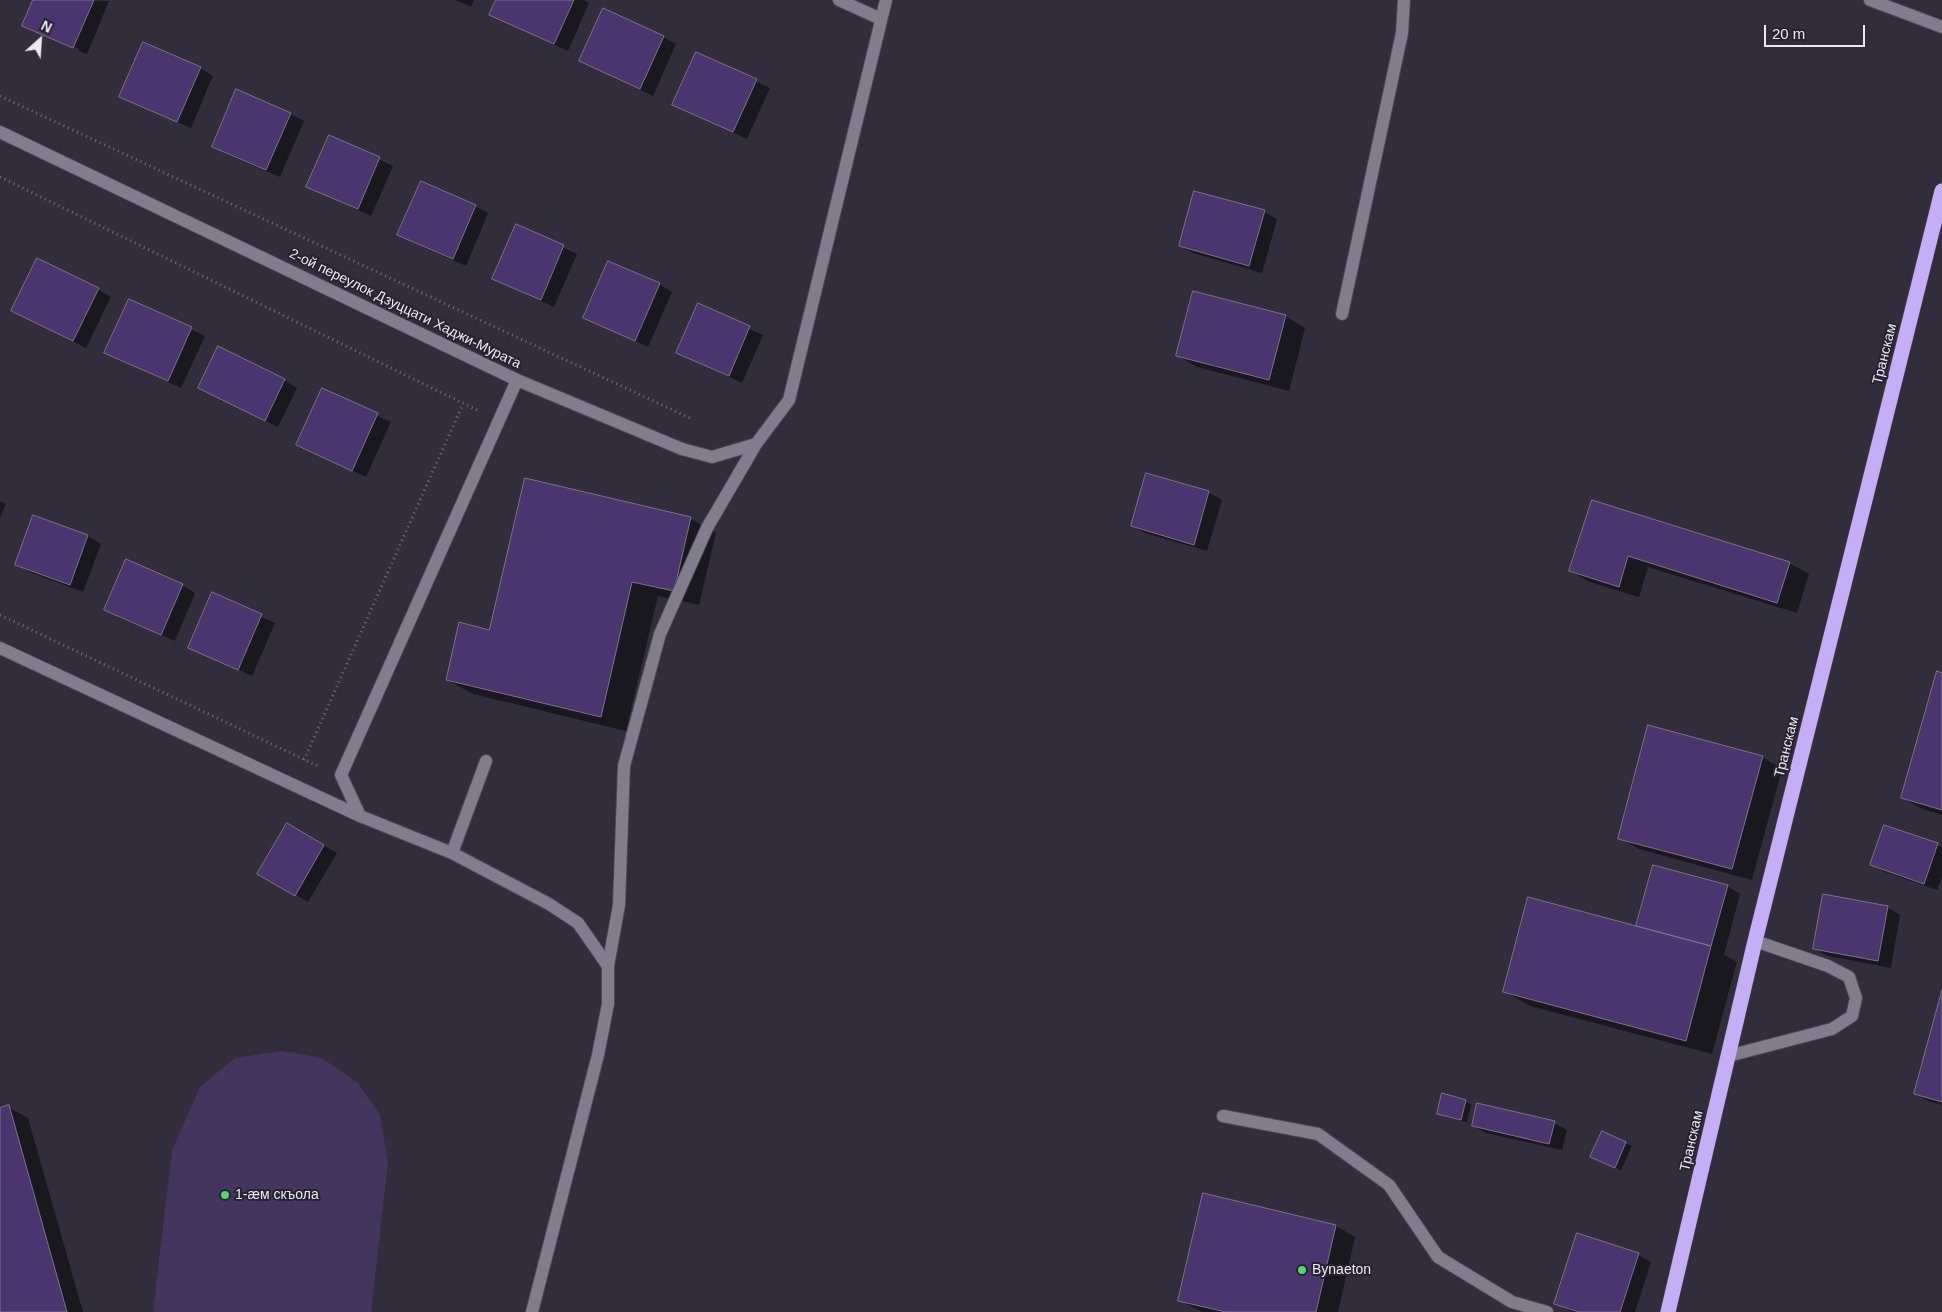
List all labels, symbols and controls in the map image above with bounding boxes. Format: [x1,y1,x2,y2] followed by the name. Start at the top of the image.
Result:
[15,15,65,65] north arrow
[1767,15,1868,47] scale bar
[39,17,55,36] text: N
[1772,25,1805,42] text: 20 m
[286,245,524,373] street label: 2-ой переулок Дзуццати Хаджи-Мурата
[1869,322,1901,386] street label: Транскам
[1771,715,1803,779] street label: Транскам
[1677,1109,1707,1173] street label: Транскам
[235,1187,319,1203] place label: 1-æм скъола
[219,1189,231,1201] marker: 1-æм скъола
[1312,1262,1371,1278] place label: Bynaeton
[1296,1264,1308,1276] marker: Bynaeton

